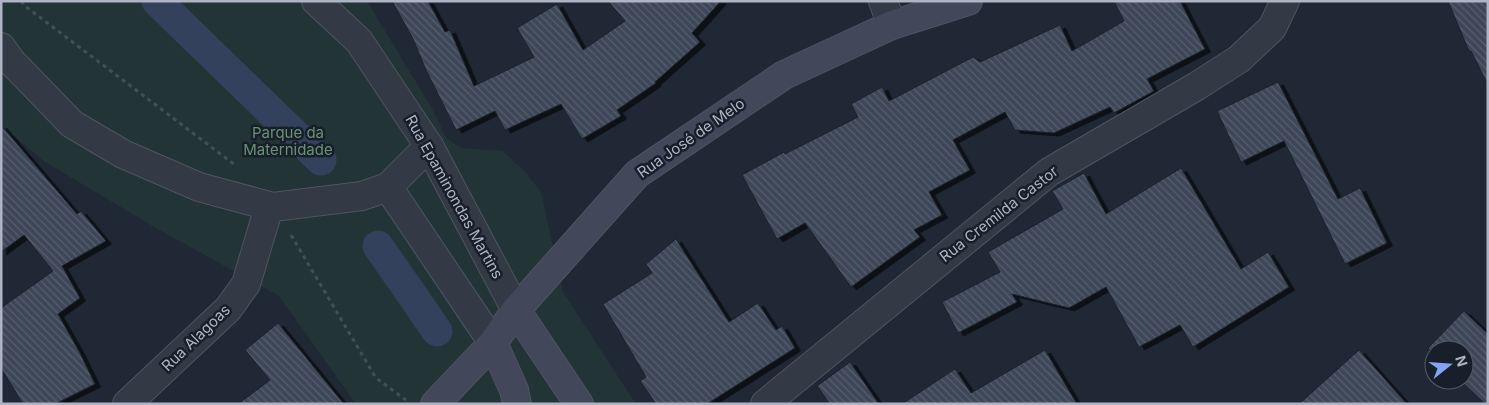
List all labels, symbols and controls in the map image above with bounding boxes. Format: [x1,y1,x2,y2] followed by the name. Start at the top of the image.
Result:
[633,93,748,182] street label: Rua José de Melo
[401,112,507,282] street label: Rua Epaminondas Martins
[243,123,333,159] park label: Parque da Maternidade
[936,161,1062,266] street label: Rua Cremilda Castor
[157,300,234,375] street label: Rua Alagoas
[1424,340,1474,390] north arrow
[1452,353,1472,369] text: N

